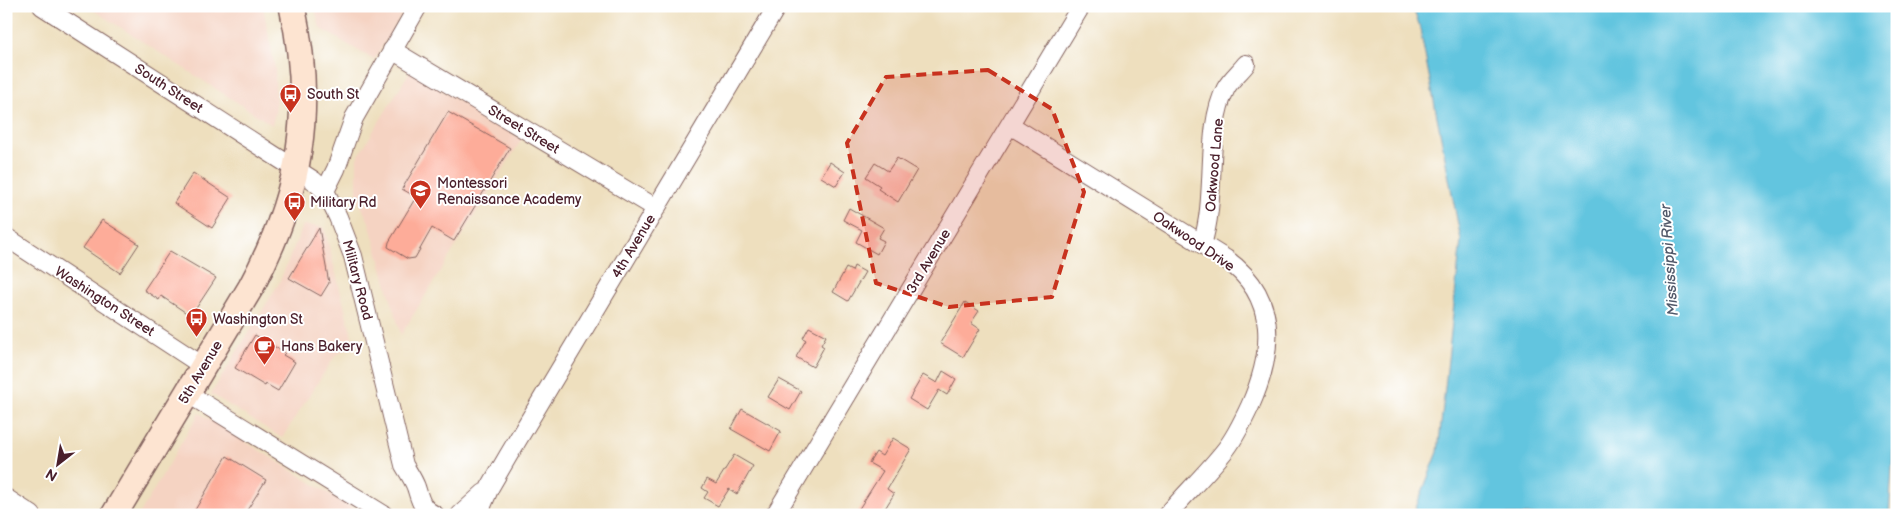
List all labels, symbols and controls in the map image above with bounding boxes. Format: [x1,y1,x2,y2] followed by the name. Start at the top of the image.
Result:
[131,60,207,117] street label: South Street
[279,82,303,113] bus stop icon: South St
[307,86,360,103] place label: South St
[485,101,563,158] street label: Street Street
[1202,117,1227,213] street label: Oakwood Lane
[437,175,582,208] place label: Montessori Renaissance Academy
[409,179,433,210] school or university icon: Montessori Renaissance Academy
[282,190,306,221] bus stop icon: Military Rd
[310,194,377,211] place label: Military Rd
[1656,202,1683,317] water label: Mississippi River
[1150,208,1238,275] street label: Oakwood Drive
[608,211,659,281] street label: 4th Avenue
[903,226,954,297] street label: 3rd Avenue
[339,238,376,322] street label: Military Road
[52,263,158,340] street label: Washington Street
[185,307,209,338] bus stop icon: Washington St
[213,311,304,328] place label: Washington St
[253,334,277,365] cafe icon: Hans Bakery
[175,338,226,407] street label: 5th Avenue
[281,338,363,355] place label: Hans Bakery
[32,438,82,488] north arrow
[43,465,60,485] text: N

